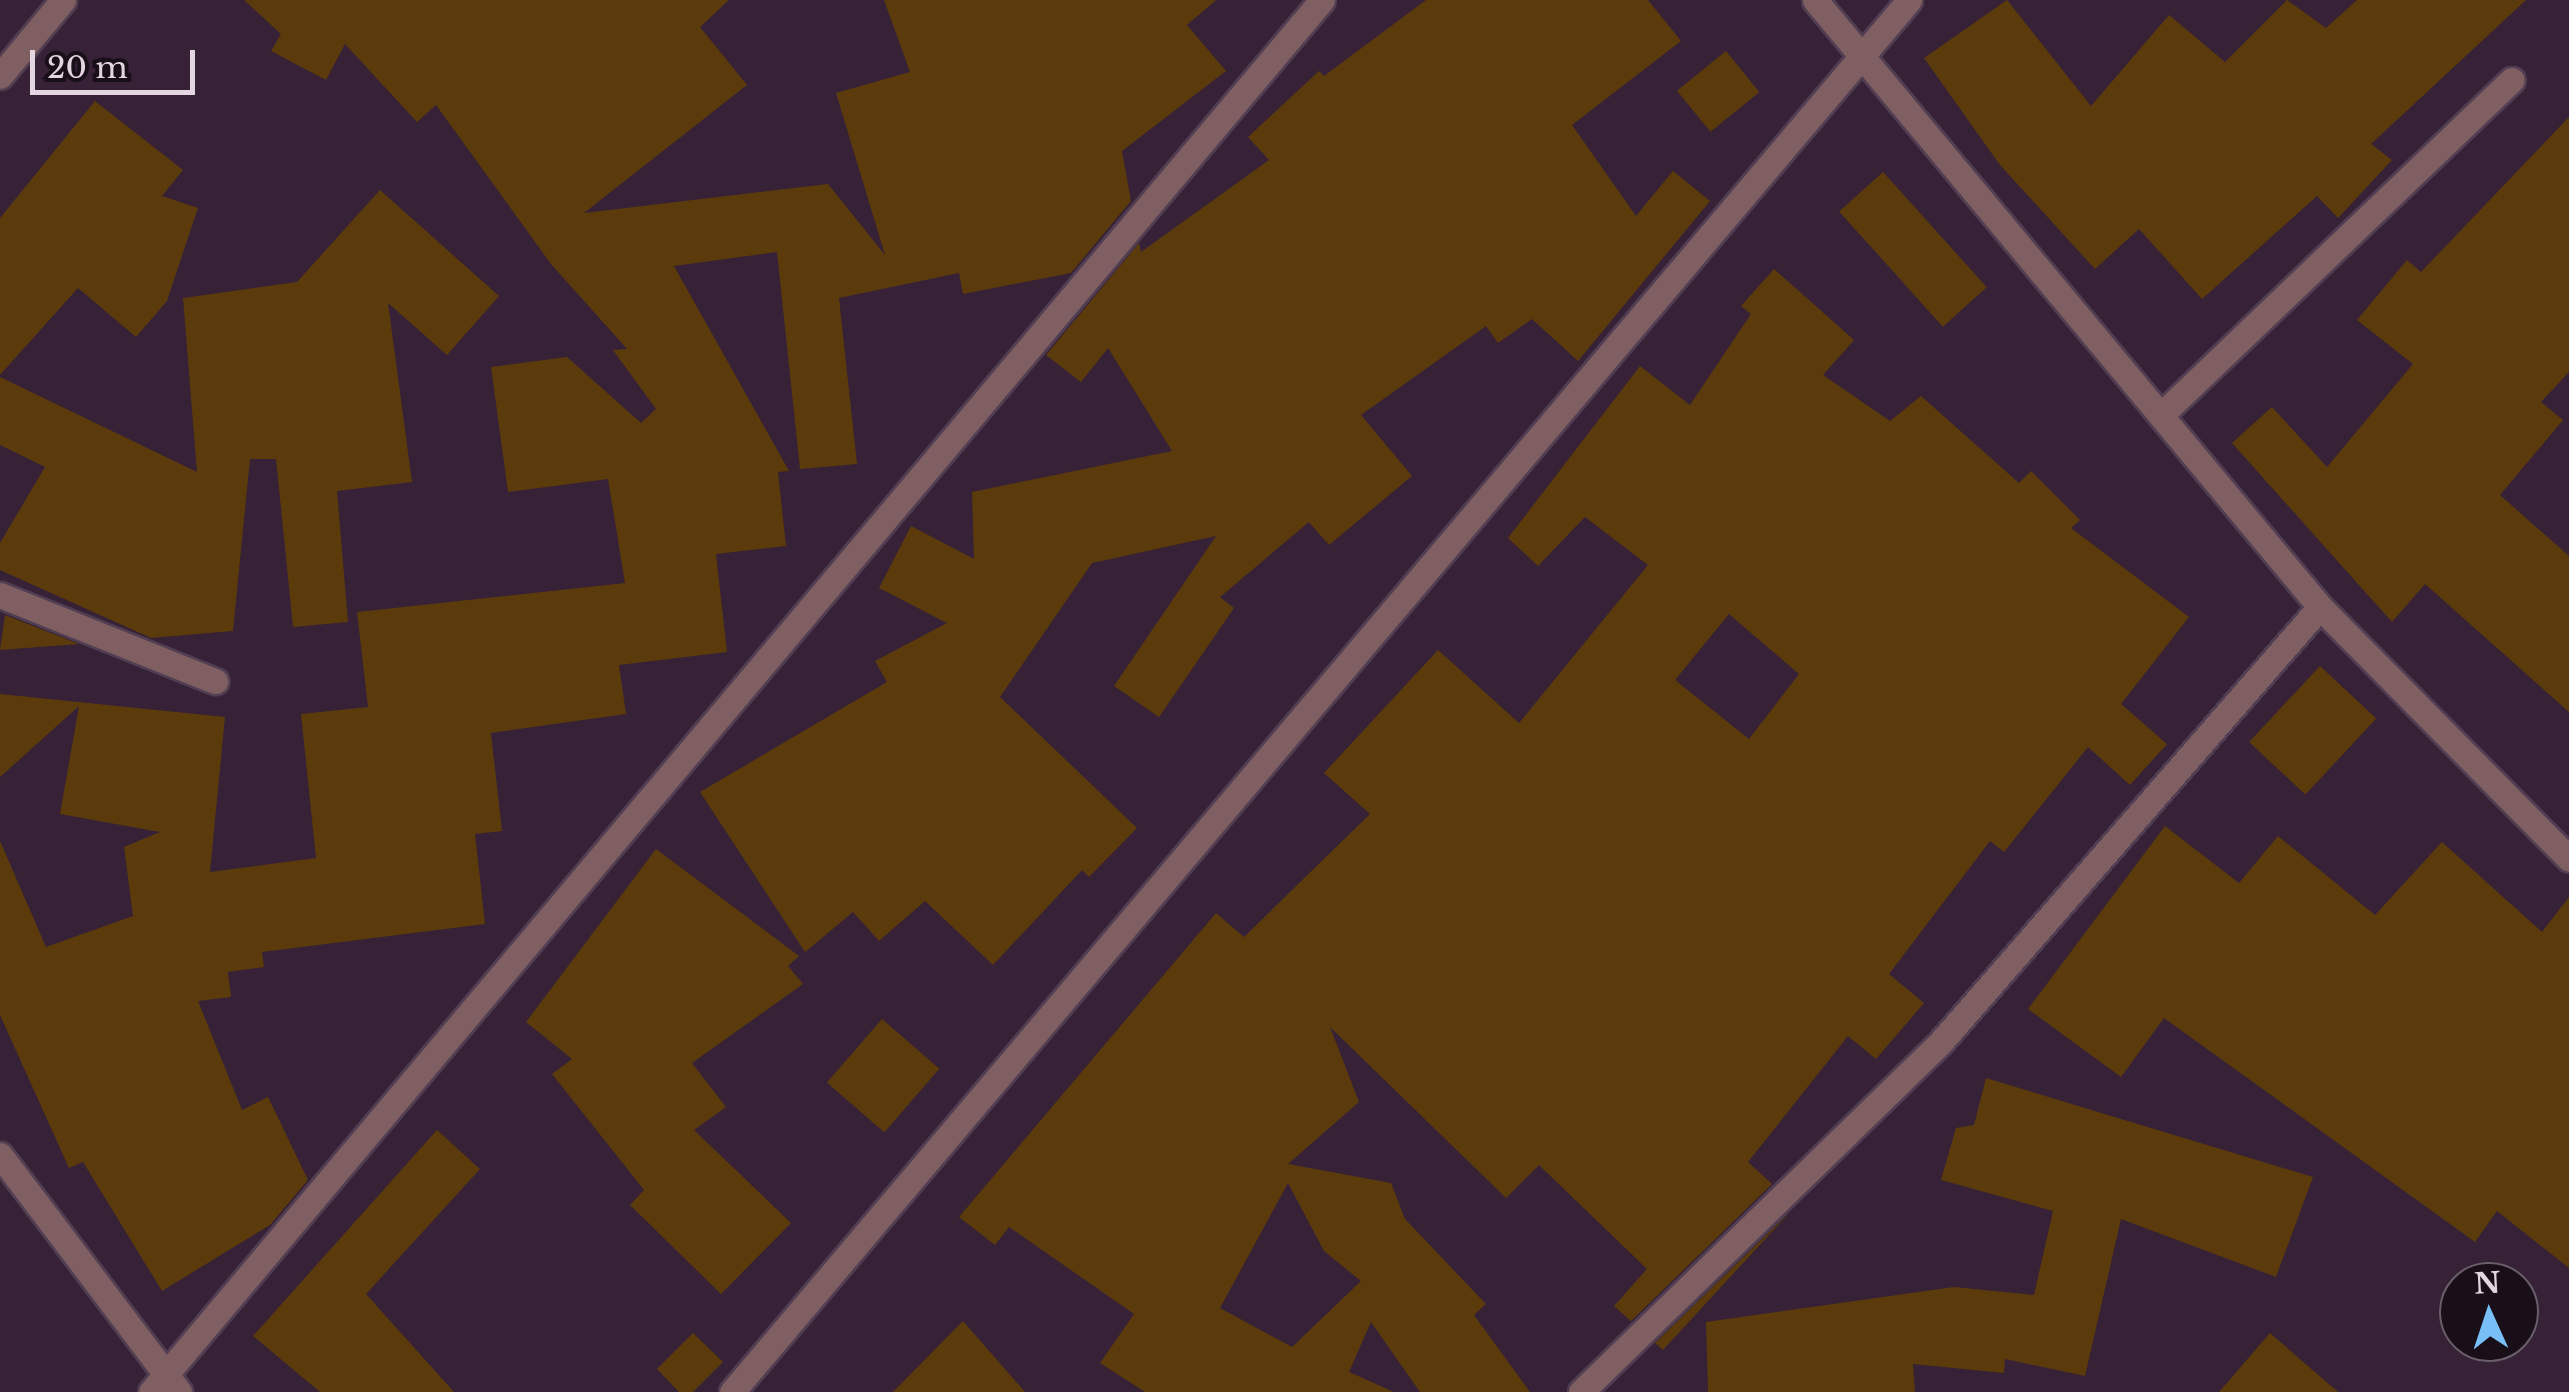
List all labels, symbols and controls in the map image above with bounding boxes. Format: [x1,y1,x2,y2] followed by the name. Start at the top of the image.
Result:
[35,30,200,92] scale bar
[47,49,128,86] text: 20 m
[2439,1262,2539,1362] north arrow
[2473,1265,2502,1302] text: N

